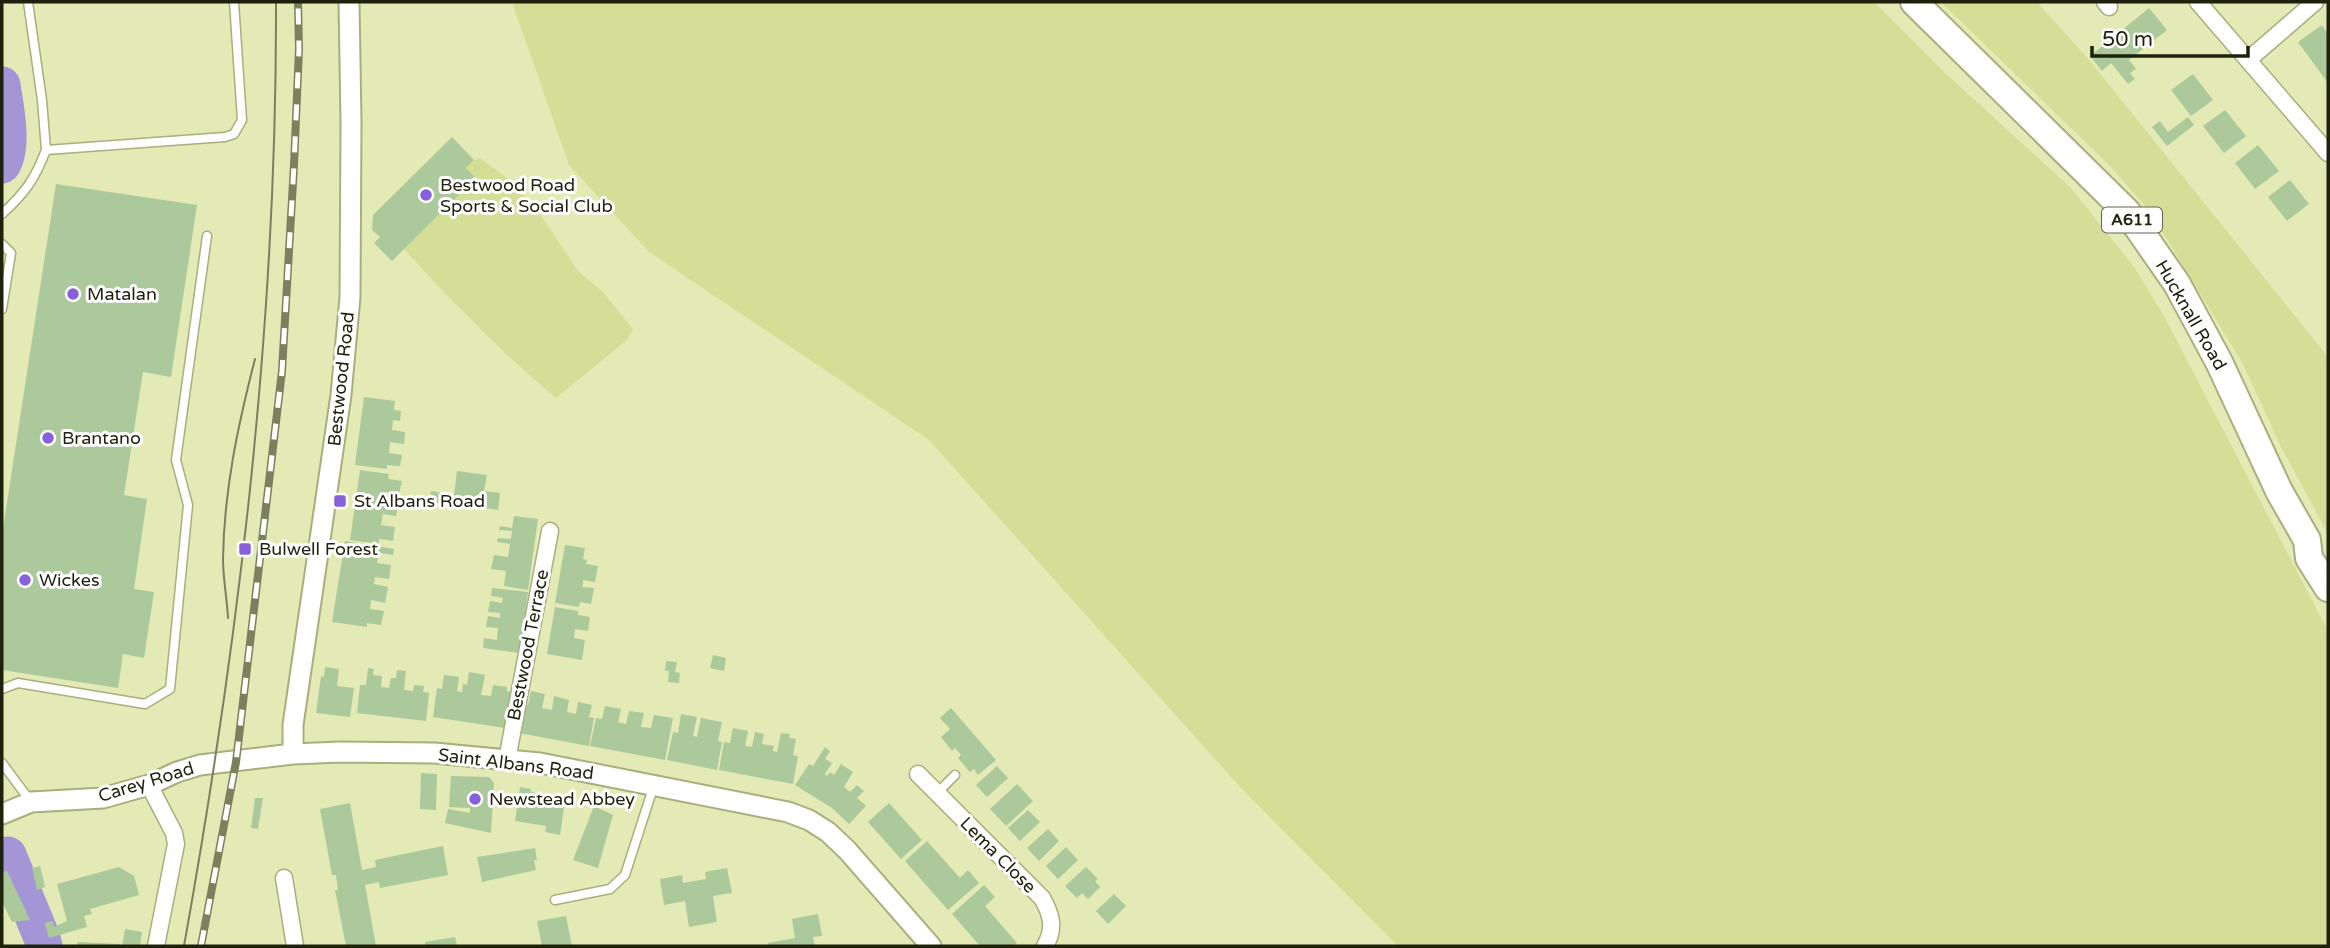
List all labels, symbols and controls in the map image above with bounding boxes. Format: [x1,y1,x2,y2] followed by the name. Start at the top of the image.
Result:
[2092,14,2248,58] scale bar
[2102,27,2153,52] text: 50 m
[440,174,613,217] place label: Bestwood Road Sports & Social Club
[418,187,434,203] marker: Bestwood Road Sports & Social Club
[2102,208,2162,232] road number: A611
[2151,256,2231,374] street label: Hucknall Road
[87,283,157,305] place label: Matalan
[65,286,81,302] marker: Matalan
[323,311,359,447] street label: Bestwood Road
[62,427,141,449] place label: Brantano
[40,430,56,446] marker: Brantano
[354,490,485,512] place label: St Albans Road
[332,493,348,509] marker: St Albans Road
[259,538,378,560] place label: Bulwell Forest
[237,541,253,557] marker: Bulwell Forest
[503,568,553,722] street label: Bestwood Terrace
[39,569,100,591] place label: Wickes
[17,572,33,588] marker: Wickes
[437,744,595,784] street label: Saint Albans Road
[95,757,197,807] street label: Carey Road
[489,788,635,810] place label: Newstead Abbey
[467,791,483,807] marker: Newstead Abbey
[955,812,1041,898] street label: Lema Close

